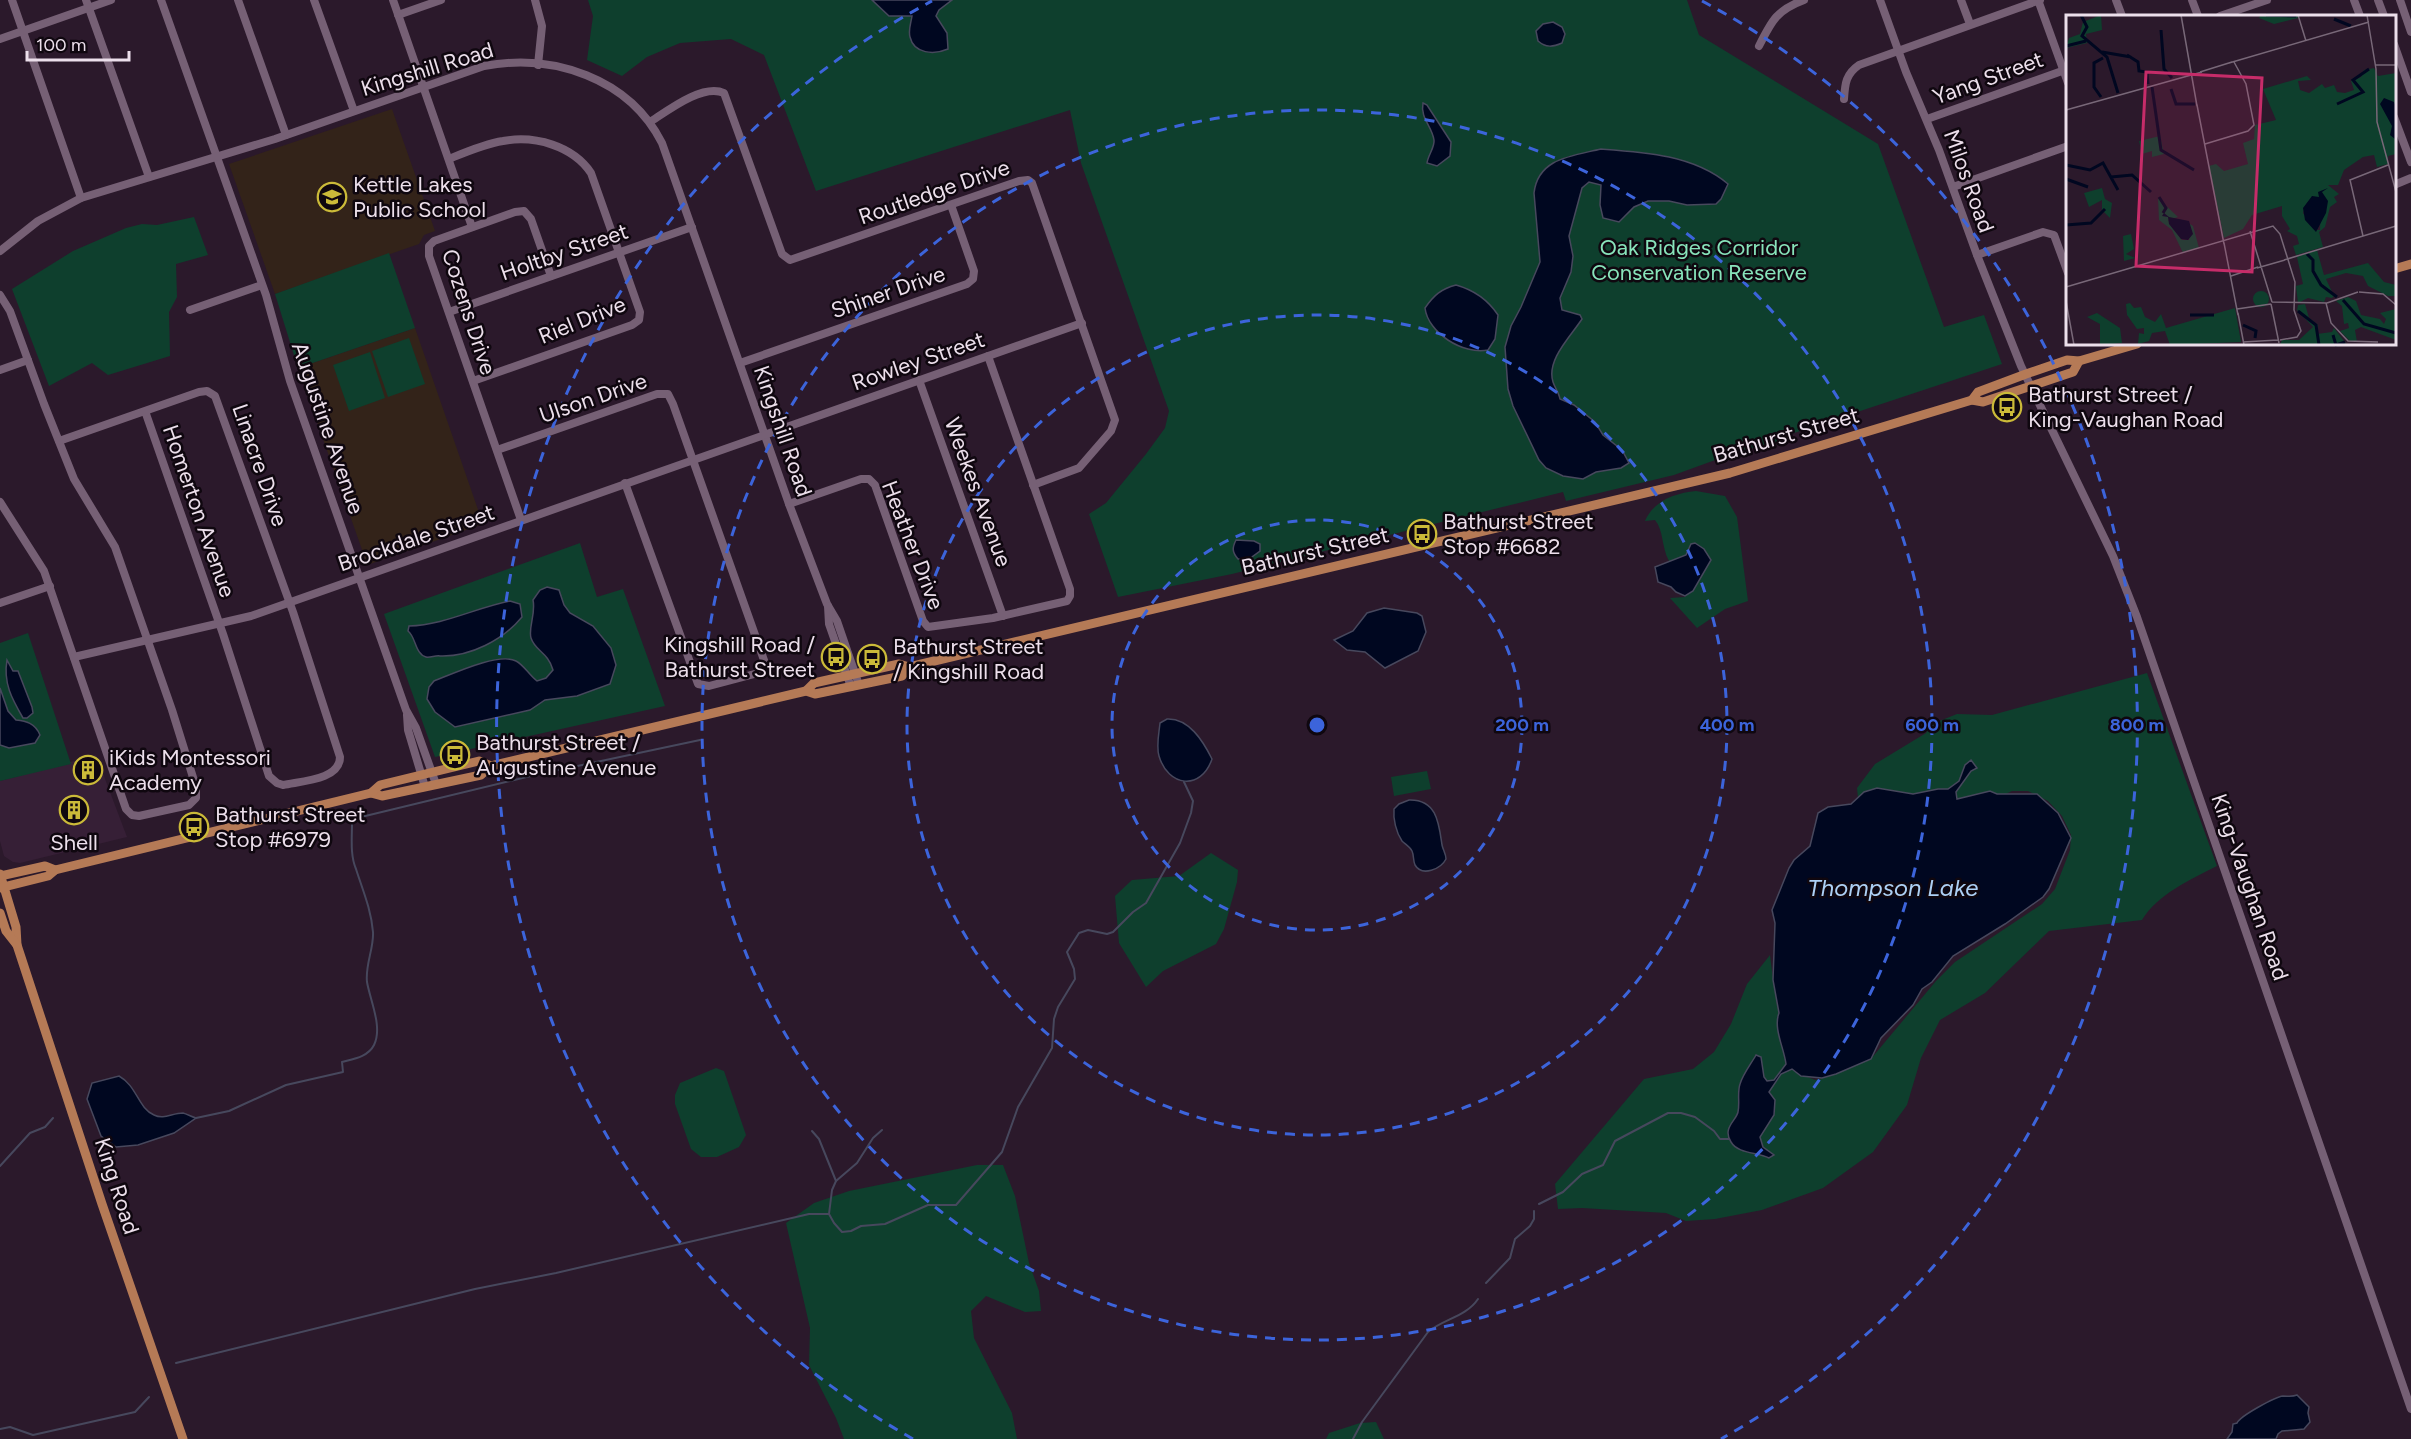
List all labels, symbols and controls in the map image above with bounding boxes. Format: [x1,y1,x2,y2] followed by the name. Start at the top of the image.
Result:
[2066,15,2396,345] inset map
[27,24,129,62] scale bar
[36,34,86,56] text: 100 m
[357,36,497,102] street label: Kingshill Road
[1929,46,2047,110] street label: Yang Street
[1938,126,2000,236] street label: Milos Road
[855,153,1013,231] street label: Routledge Drive
[353,171,486,223] place label: Kettle Lakes Public School
[316,181,348,213] school or university icon: Kettle Lakes Public School
[496,217,632,287] street label: Holtby Street
[1591,234,1807,286] park label: Oak Ridges Corridor Conservation Reserve
[436,246,502,378] street label: Cozens Drive
[827,260,949,324] street label: Shiner Drive
[534,290,630,350] street label: Riel Drive
[848,326,988,396] street label: Rowley Street
[286,338,370,518] street label: Augustine Avenue
[748,362,818,500] street label: Kingshill Road
[536,367,650,429] street label: Ulson Drive
[2028,381,2224,433] place label: Bathurst Street / King-Vaughan Road
[1991,391,2023,423] bus stop icon: Bathurst Street / King-Vaughan Road
[226,400,294,530] street label: Linacre Drive
[1710,401,1862,469] street label: Bathurst Street
[939,414,1017,570] street label: Weekes Avenue
[157,421,241,601] street label: Homerton Avenue
[876,477,950,613] street label: Heather Drive
[334,499,498,577] street label: Brockdale Street
[1443,508,1594,560] place label: Bathurst Street Stop #6682
[1406,518,1438,550] bus stop icon: Bathurst Street Stop #6682
[1239,521,1391,581] street label: Bathurst Street
[664,631,815,683] place label: Kingshill Road / Bathurst Street
[893,633,1044,685] place label: Bathurst Street / Kingshill Road
[820,641,852,673] bus stop icon: Kingshill Road / Bathurst Street
[856,643,888,675] bus stop icon: Bathurst Street / Kingshill Road
[1495,714,1549,736] text: 200 m
[1700,714,1754,736] text: 400 m
[1905,714,1959,736] text: 600 m
[2110,714,2164,736] text: 800 m
[1307,715,1327,735] centre of rings
[476,729,656,781] place label: Bathurst Street / Augustine Avenue
[439,739,471,771] bus stop icon: Bathurst Street / Augustine Avenue
[109,744,271,796] place label: iKids Montessori Academy
[72,754,104,786] building icon: iKids Montessori Academy
[2205,790,2295,984] street label: King-Vaughan Road
[58,794,90,826] building icon: Shell
[215,801,366,853] place label: Bathurst Street Stop #6979
[178,811,210,843] bus stop icon: Bathurst Street Stop #6979
[50,829,98,856] place label: Shell
[1808,873,1978,902] water label: Thompson Lake
[89,1134,145,1238] street label: King Road

